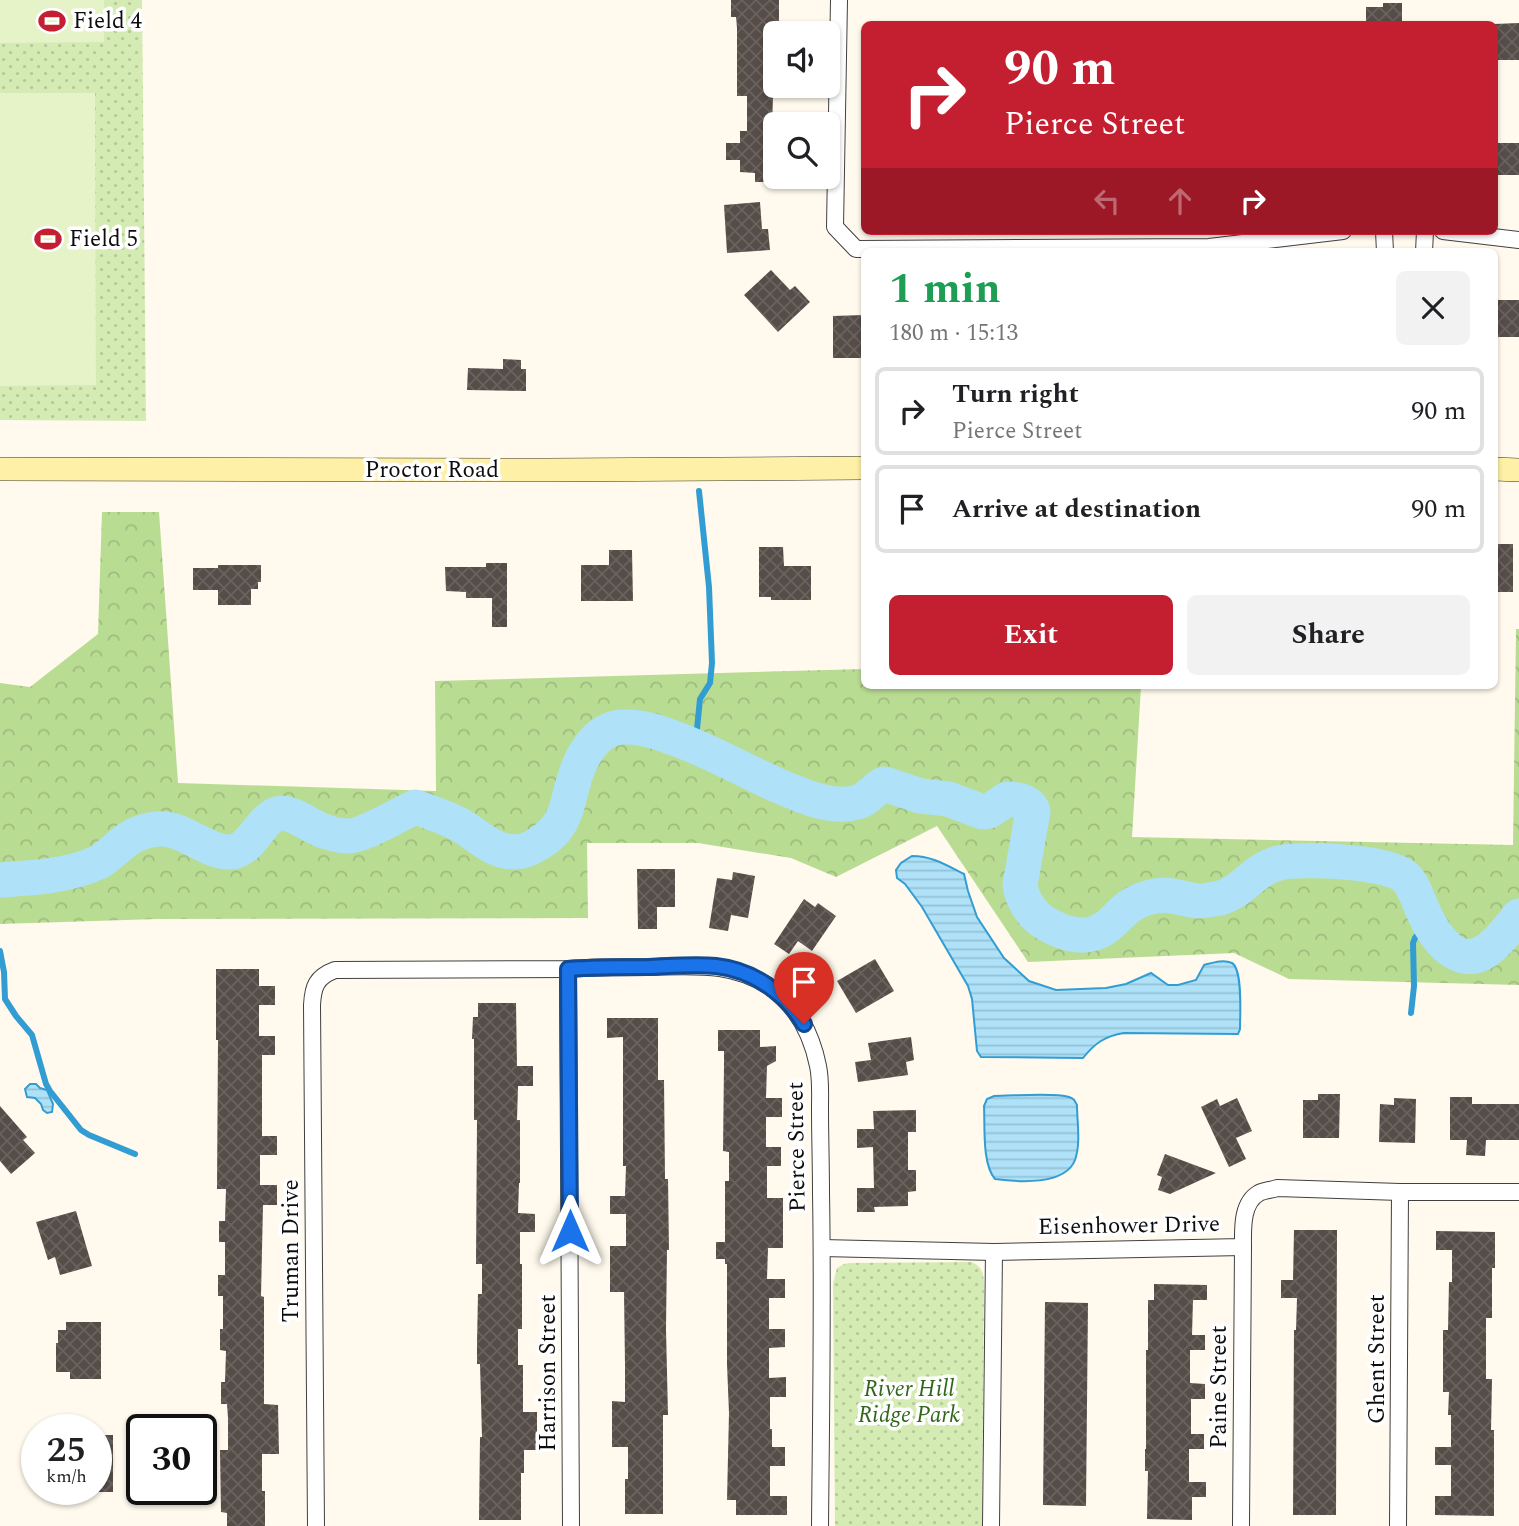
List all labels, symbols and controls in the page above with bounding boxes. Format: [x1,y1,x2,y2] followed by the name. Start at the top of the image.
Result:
[73,4,143,39] place label: Field 4
[37,6,67,36] sports icon: Field 4
[763,21,840,189] map controls
[763,21,840,98] button: sound
[1004,32,1115,107] text: 90 m
[889,49,980,140] icon: right
[1004,100,1185,149] text: Pierce Street
[763,112,840,189] button: search
[1088,182,1126,220] icon: left
[1161,182,1199,220] icon: ahead
[1234,182,1272,220] icon: right
[69,222,138,257] place label: Field 5
[33,224,63,254] sports icon: Field 5
[889,258,1001,321] text: 1 min
[1396,271,1470,345] button: close
[889,316,1018,351] text: 180 m · 15:13
[952,374,1079,414] text: Turn right
[1411,391,1466,431] text: 90 m
[893,392,931,430] icon: right
[952,414,1082,449] text: Pierce Street
[365,453,499,488] street label: Proctor Road
[952,489,1201,529] text: Arrive at destination
[1411,489,1466,529] text: 90 m
[893,490,931,528] icon: arrive
[889,595,1173,675] button: Exit
[1187,595,1470,675] button: Share
[774,952,834,1024] pin
[785,963,823,1001] icon: arrive
[778,1082,816,1212] street label: Pierce Street
[274,1179,309,1323] street label: Truman Drive
[533,1194,607,1268] position arrow
[1038,1207,1220,1245] street label: Eisenhower Drive
[531,1294,566,1452] street label: Harrison Street
[1360,1294,1395,1424] street label: Ghent Street
[1202,1325,1237,1449] street label: Paine Street
[858,1372,960,1433] park label: River Hill Ridge Park
[126,1414,217,1505] speed limit sign: 30
[47,1424,86,1477] text: 25
[46,1463,87,1490] text: km/h

